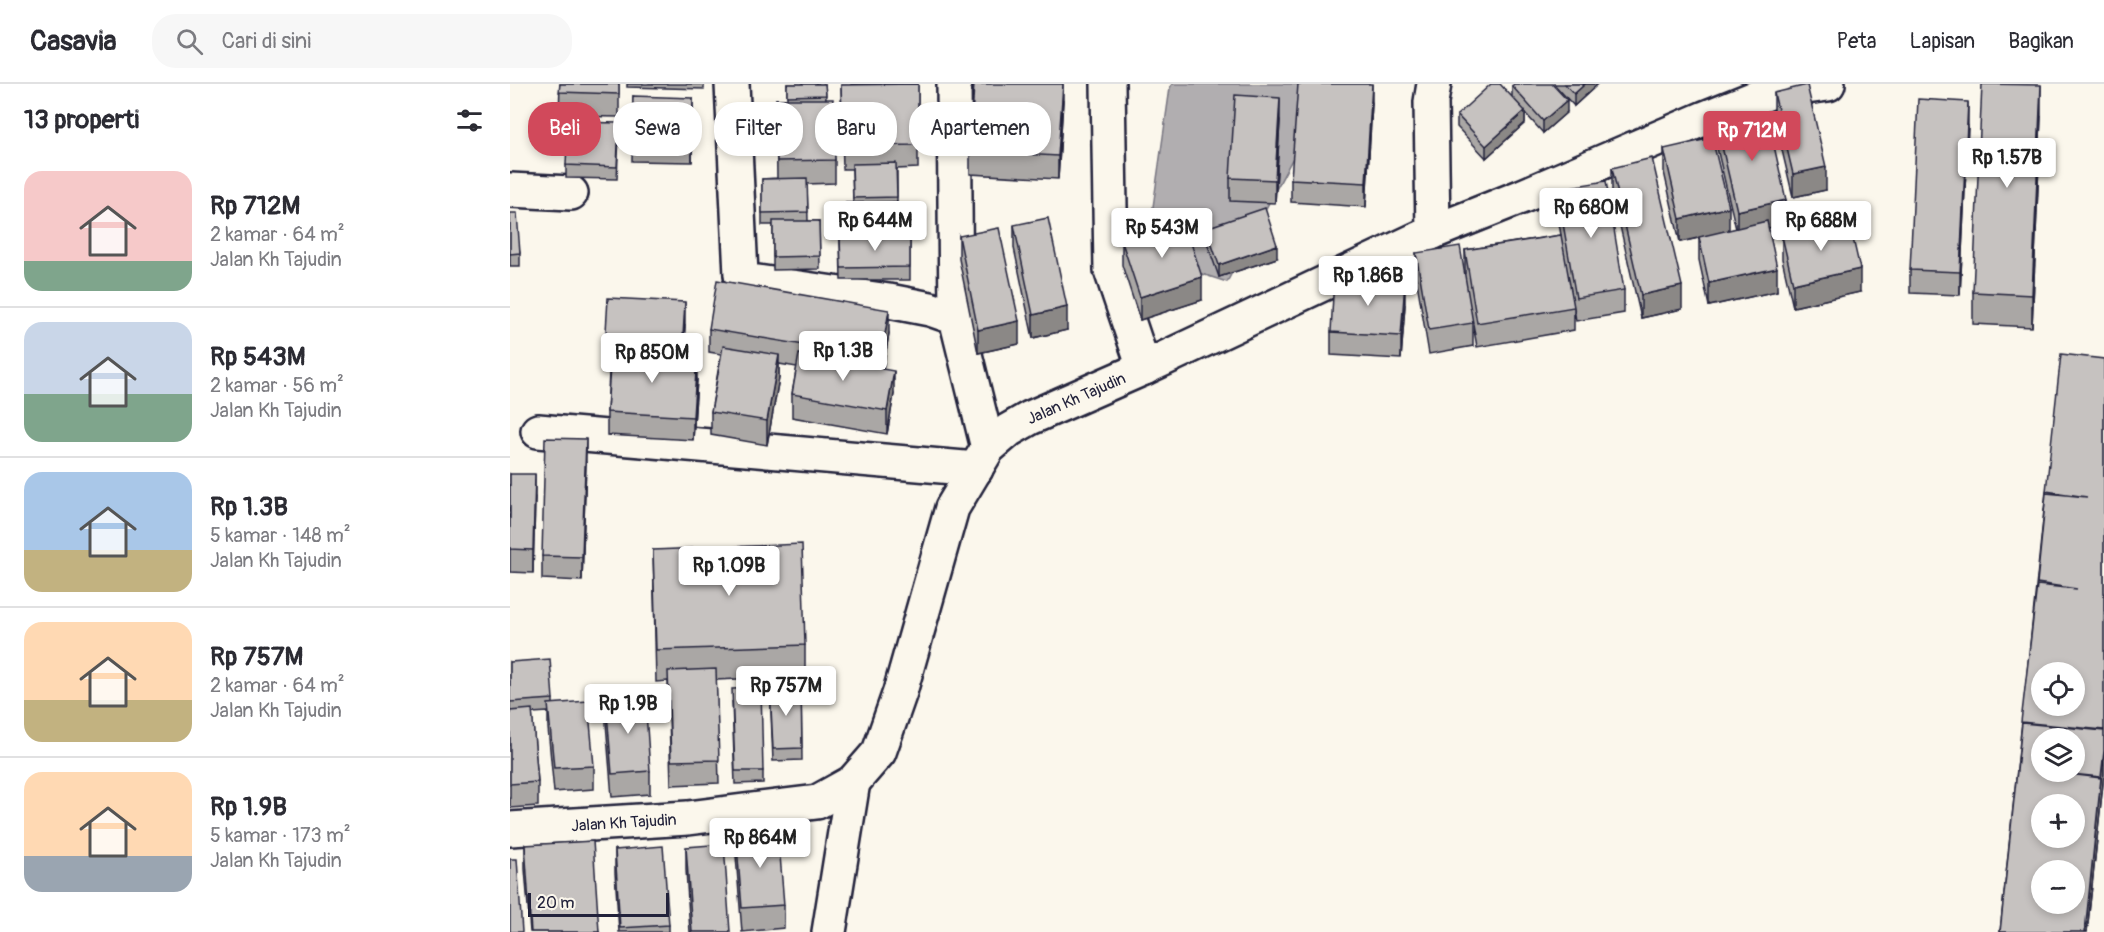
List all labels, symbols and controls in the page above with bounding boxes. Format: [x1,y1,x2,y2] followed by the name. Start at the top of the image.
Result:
[152,14,572,68] search box
[30,24,116,59] text: Casavia
[173,25,206,58] icon: search
[221,27,311,55] text: Cari di sini
[1836,28,1877,55] text: Peta
[1910,28,1975,55] text: Lapisan
[2008,28,2074,55] text: Bagikan
[528,102,601,156] chip: Beli
[613,102,702,156] chip: Sewa
[714,102,803,156] chip: Filter
[815,102,897,156] chip: Baru
[909,102,1051,156] chip: Apartemen
[24,104,139,136] text: 13 properti
[453,104,486,137] icon: filters
[1697,111,1807,162] pin: Rp 712M
[1717,118,1787,143] text: Rp 712M
[1945,138,2069,189] pin: Rp 1.57B
[1972,145,2042,170] text: Rp 1.57B
[1536,188,1646,239] pin: Rp 680M
[210,190,300,222] text: Rp 712M
[72,195,144,267] icon: home
[1553,195,1629,220] text: Rp 680M
[820,201,930,252] pin: Rp 644M
[1766,201,1876,252] pin: Rp 688M
[838,208,912,233] text: Rp 644M
[1107,208,1217,259] pin: Rp 543M
[1785,208,1857,233] text: Rp 688M
[1125,215,1199,240] text: Rp 543M
[210,222,345,247] text: 2 kamar · 64 m²
[210,247,342,272] text: Jalan Kh Tajudin
[1306,256,1430,307] pin: Rp 1.86B
[1333,263,1403,288] text: Rp 1.86B
[788,331,898,382] pin: Rp 1.3B
[597,333,707,384] pin: Rp 850M
[813,338,873,363] text: Rp 1.3B
[615,340,689,365] text: Rp 850M
[210,341,305,373] text: Rp 543M
[72,346,144,418] icon: home
[1024,368,1129,429] street label: Jalan Kh Tajudin
[210,373,344,398] text: 2 kamar · 56 m²
[210,398,342,423] text: Jalan Kh Tajudin
[210,491,288,523] text: Rp 1.3B
[72,496,144,568] icon: home
[210,523,351,548] text: 5 kamar · 148 m²
[667,546,791,597] pin: Rp 1.09B
[210,548,342,573] text: Jalan Kh Tajudin
[693,553,765,578] text: Rp 1.09B
[210,641,303,673] text: Rp 757M
[72,646,144,718] icon: home
[2031,662,2085,914] map controls
[2031,662,2085,716] button: locate
[731,666,841,717] pin: Rp 757M
[210,673,345,698] text: 2 kamar · 64 m²
[750,673,822,698] text: Rp 757M
[573,684,683,735] pin: Rp 1.9B
[598,691,658,716] text: Rp 1.9B
[210,698,342,723] text: Jalan Kh Tajudin
[2031,728,2085,782] button: layers
[210,791,287,823] text: Rp 1.9B
[2031,794,2085,848] button: +
[72,796,144,868] icon: home
[571,810,677,836] street label: Jalan Kh Tajudin
[705,818,815,869] pin: Rp 864M
[210,823,351,848] text: 5 kamar · 173 m²
[723,825,797,850] text: Rp 864M
[210,848,342,873] text: Jalan Kh Tajudin
[2031,860,2085,914] button: −
[528,890,669,918] scale bar
[537,893,575,913] text: 20 m

